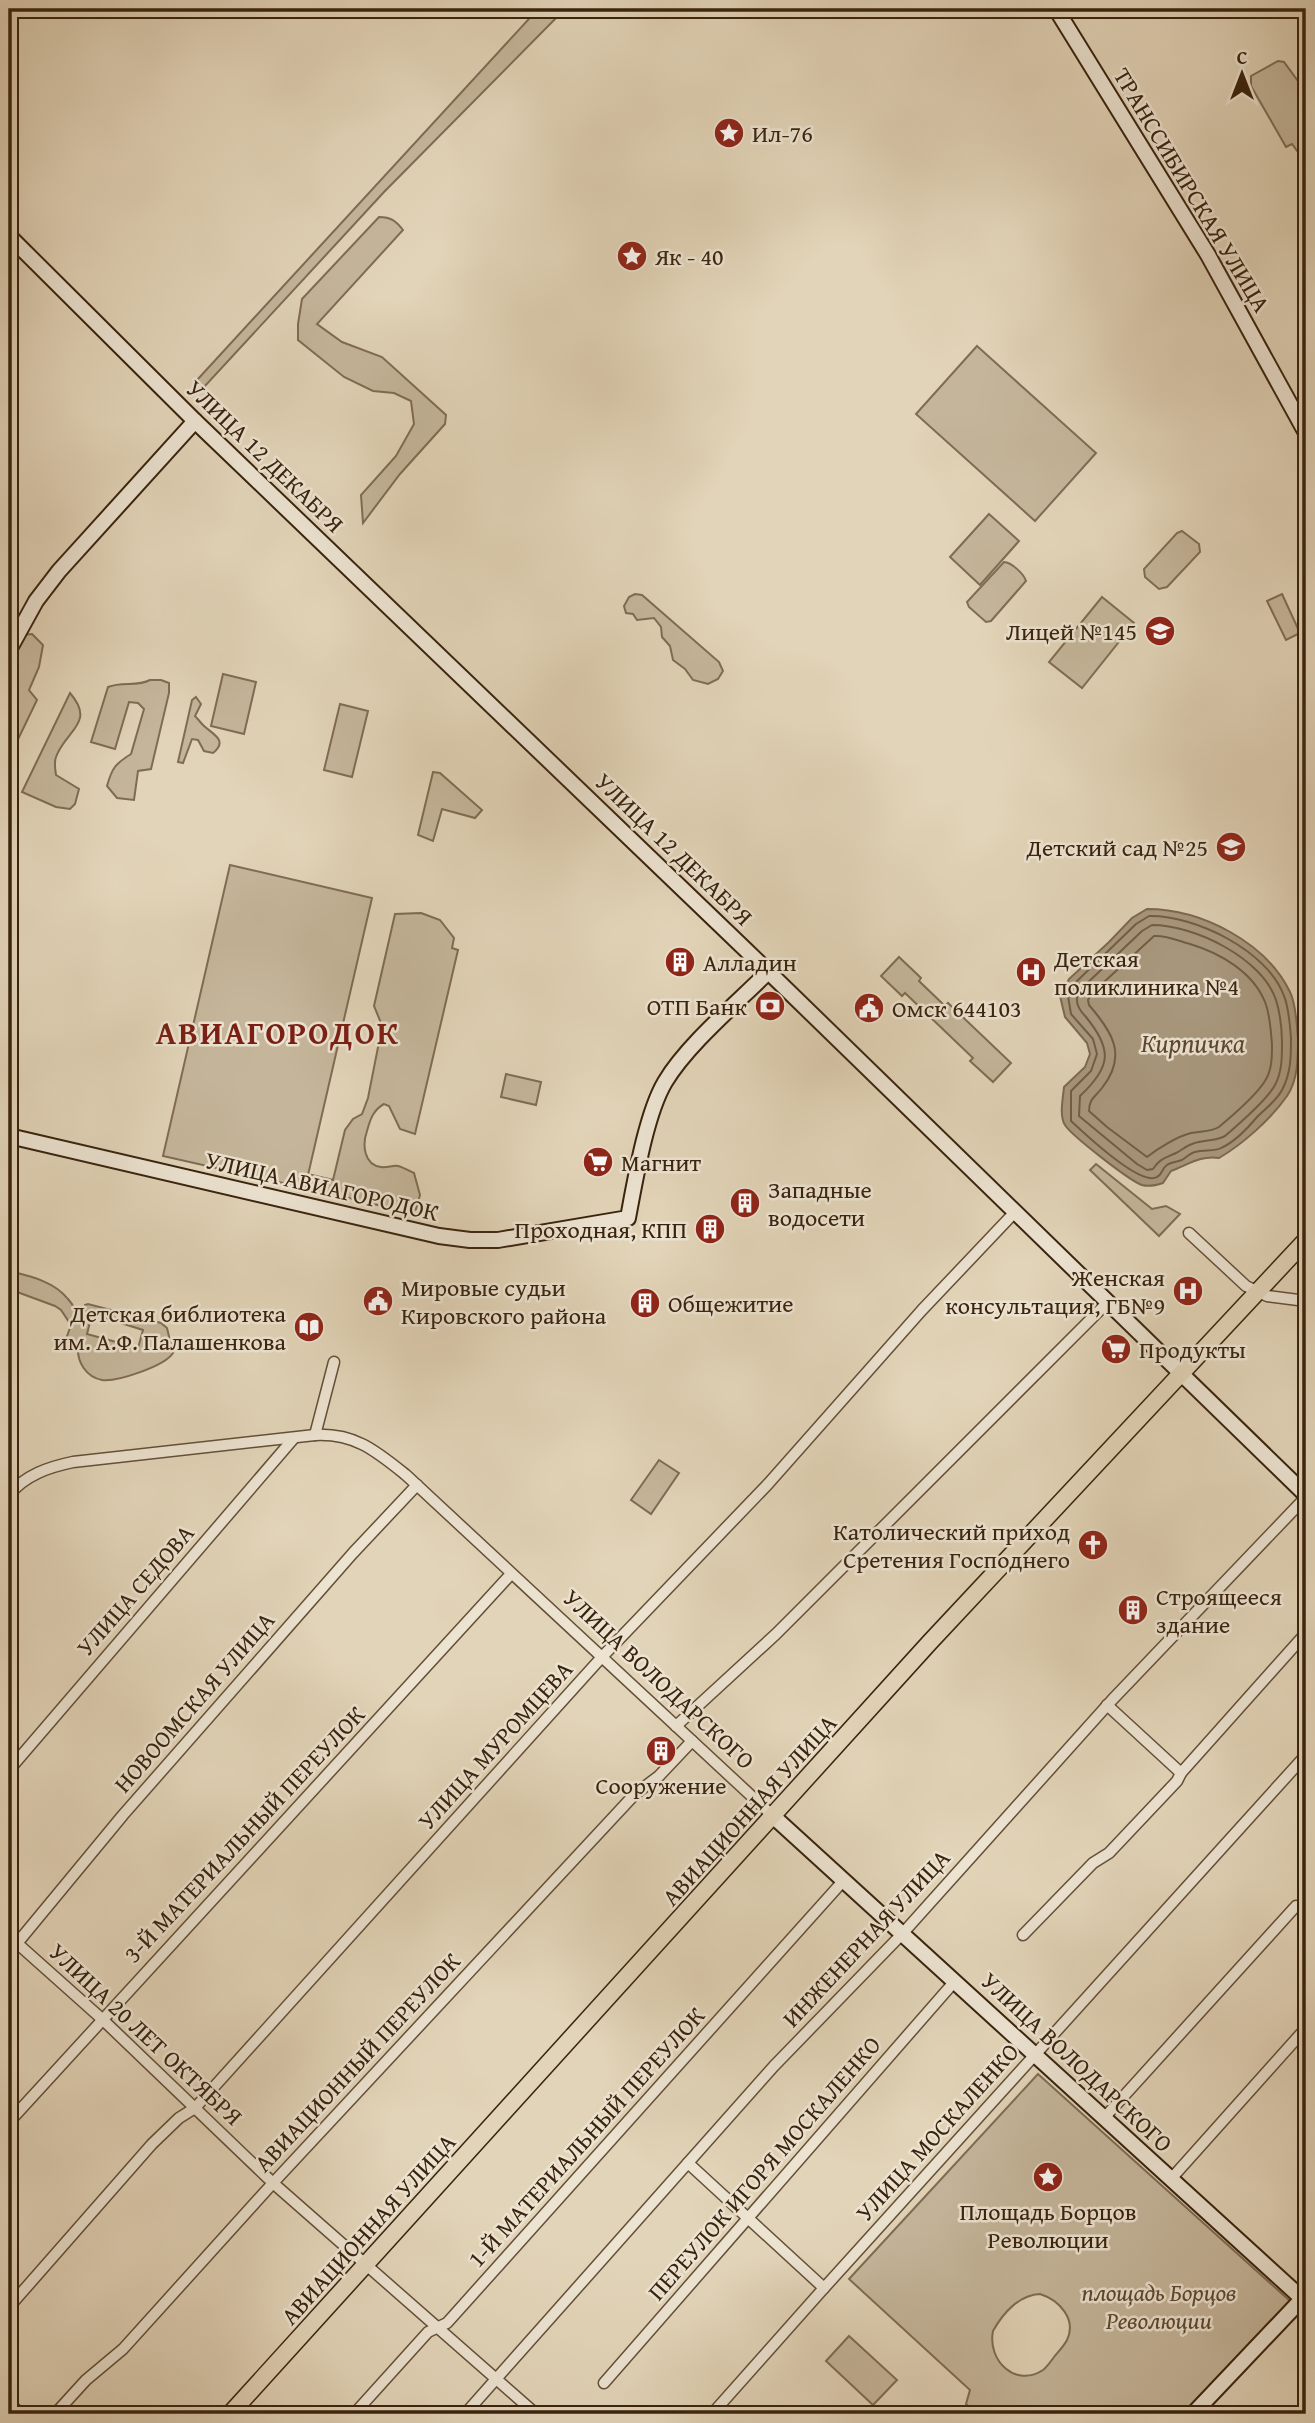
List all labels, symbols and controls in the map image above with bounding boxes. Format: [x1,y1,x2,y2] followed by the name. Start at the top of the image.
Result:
[1206,38,1276,108] north arrow
[1237,43,1248,71] text: С
[1105,61,1279,319] street label: ТРАНССИБИРСКАЯ УЛИЦА
[712,116,746,150] place icon: Ил-76
[752,116,813,151] place label: Ил-76
[615,239,649,273] place icon: Як - 40
[654,239,724,274] place label: Як - 40
[178,371,352,541] street label: УЛИЦА 12 ДЕКАБРЯ
[1006,614,1137,649] place label: Лицей №145
[1143,614,1177,648] school or university icon: Лицей №145
[587,764,761,934] street label: УЛИЦА 12 ДЕКАБРЯ
[1026,830,1208,865] place label: Детский сад №25
[1214,830,1248,864] school or university icon: Детский сад №25
[1053,941,1239,1004] place label: Детская поликлиника №4
[663,945,697,979] building icon: Алладин
[703,945,797,980] place label: Алладин
[1014,955,1048,989] hospital icon: Детская поликлиника №4
[647,989,747,1024] place label: ОТП Банк
[753,989,787,1023] bank icon: ОТП Банк
[852,991,886,1025] public building icon: Омск 644103
[892,991,1022,1026] place label: Омск 644103
[156,1009,400,1056] district label: АВИАГОРОДОК
[1141,1023,1245,1062] water label: Кирпичка
[202,1142,442,1230] street label: УЛИЦА АВИАГОРОДОК
[581,1145,615,1179] supermarket icon: Магнит
[621,1145,702,1180] place label: Магнит
[768,1172,872,1235] place label: Западные водосети
[728,1186,762,1220] building icon: Западные водосети
[515,1212,687,1247] place label: Проходная, КПП
[693,1212,727,1246] building icon: Проходная, КПП
[945,1260,1165,1323] place label: Женская консультация, ГБ№9
[401,1270,607,1333] place label: Мировые судьи Кировского района
[1171,1274,1205,1308] hospital icon: Женская консультация, ГБ№9
[361,1284,395,1318] public building icon: Мировые судьи Кировского района
[628,1286,662,1320] building icon: Общежитие
[668,1286,794,1321] place label: Общежитие
[54,1296,287,1359] place label: Детская библиотека им. А.Ф. Палашенкова
[292,1310,326,1344] library icon: Детская библиотека им. А.Ф. Палашенкова
[1099,1332,1133,1366] supermarket icon: Продукты
[1139,1332,1246,1367] place label: Продукты
[833,1514,1070,1577] place label: Католический приход Сретения Господнего
[68,1516,202,1664] street label: УЛИЦА СЕДОВА
[1076,1528,1110,1562] church icon: Католический приход Сретения Господнего
[1156,1579,1282,1642] place label: Строящееся здание
[555,1581,763,1777] street label: УЛИЦА ВОЛОДАРСКОГО
[1116,1593,1150,1627] building icon: Строящееся здание
[105,1603,283,1800] street label: НОВООМСКАЯ УЛИЦА
[409,1652,581,1837] street label: УЛИЦА МУРОМЦЕВА
[115,1697,373,1970] street label: 3-Й МАТЕРИАЛЬНЫЙ ПЕРЕУЛОК
[653,1706,845,1913] street label: АВИАЦИОННАЯ УЛИЦА
[644,1734,678,1768] building icon: Сооружение
[595,1768,727,1803] place label: Сооружение
[774,1841,958,2035] street label: ИНЖЕНЕРНАЯ УЛИЦА
[41,1935,251,2133] street label: УЛИЦА 20 ЛЕТ ОКТЯБРЯ
[246,1944,468,2180] street label: АВИАЦИОННЫЙ ПЕРЕУЛОК
[973,1964,1181,2160] street label: УЛИЦА ВОЛОДАРСКОГО
[459,1999,713,2275] street label: 1-Й МАТЕРИАЛЬНЫЙ ПЕРЕУЛОК
[639,2028,889,2308] street label: ПЕРЕУЛОК ИГОРЯ МОСКАЛЕНКО
[847,2035,1027,2229] street label: УЛИЦА МОСКАЛЕНКО
[272,2125,464,2332] street label: АВИАЦИОННАЯ УЛИЦА
[1031,2160,1065,2194] place icon: Площадь Борцов Революции
[960,2194,1136,2257] place label: Площадь Борцов Революции
[1082,2275,1236,2338] park label: площадь Борцов Революции

